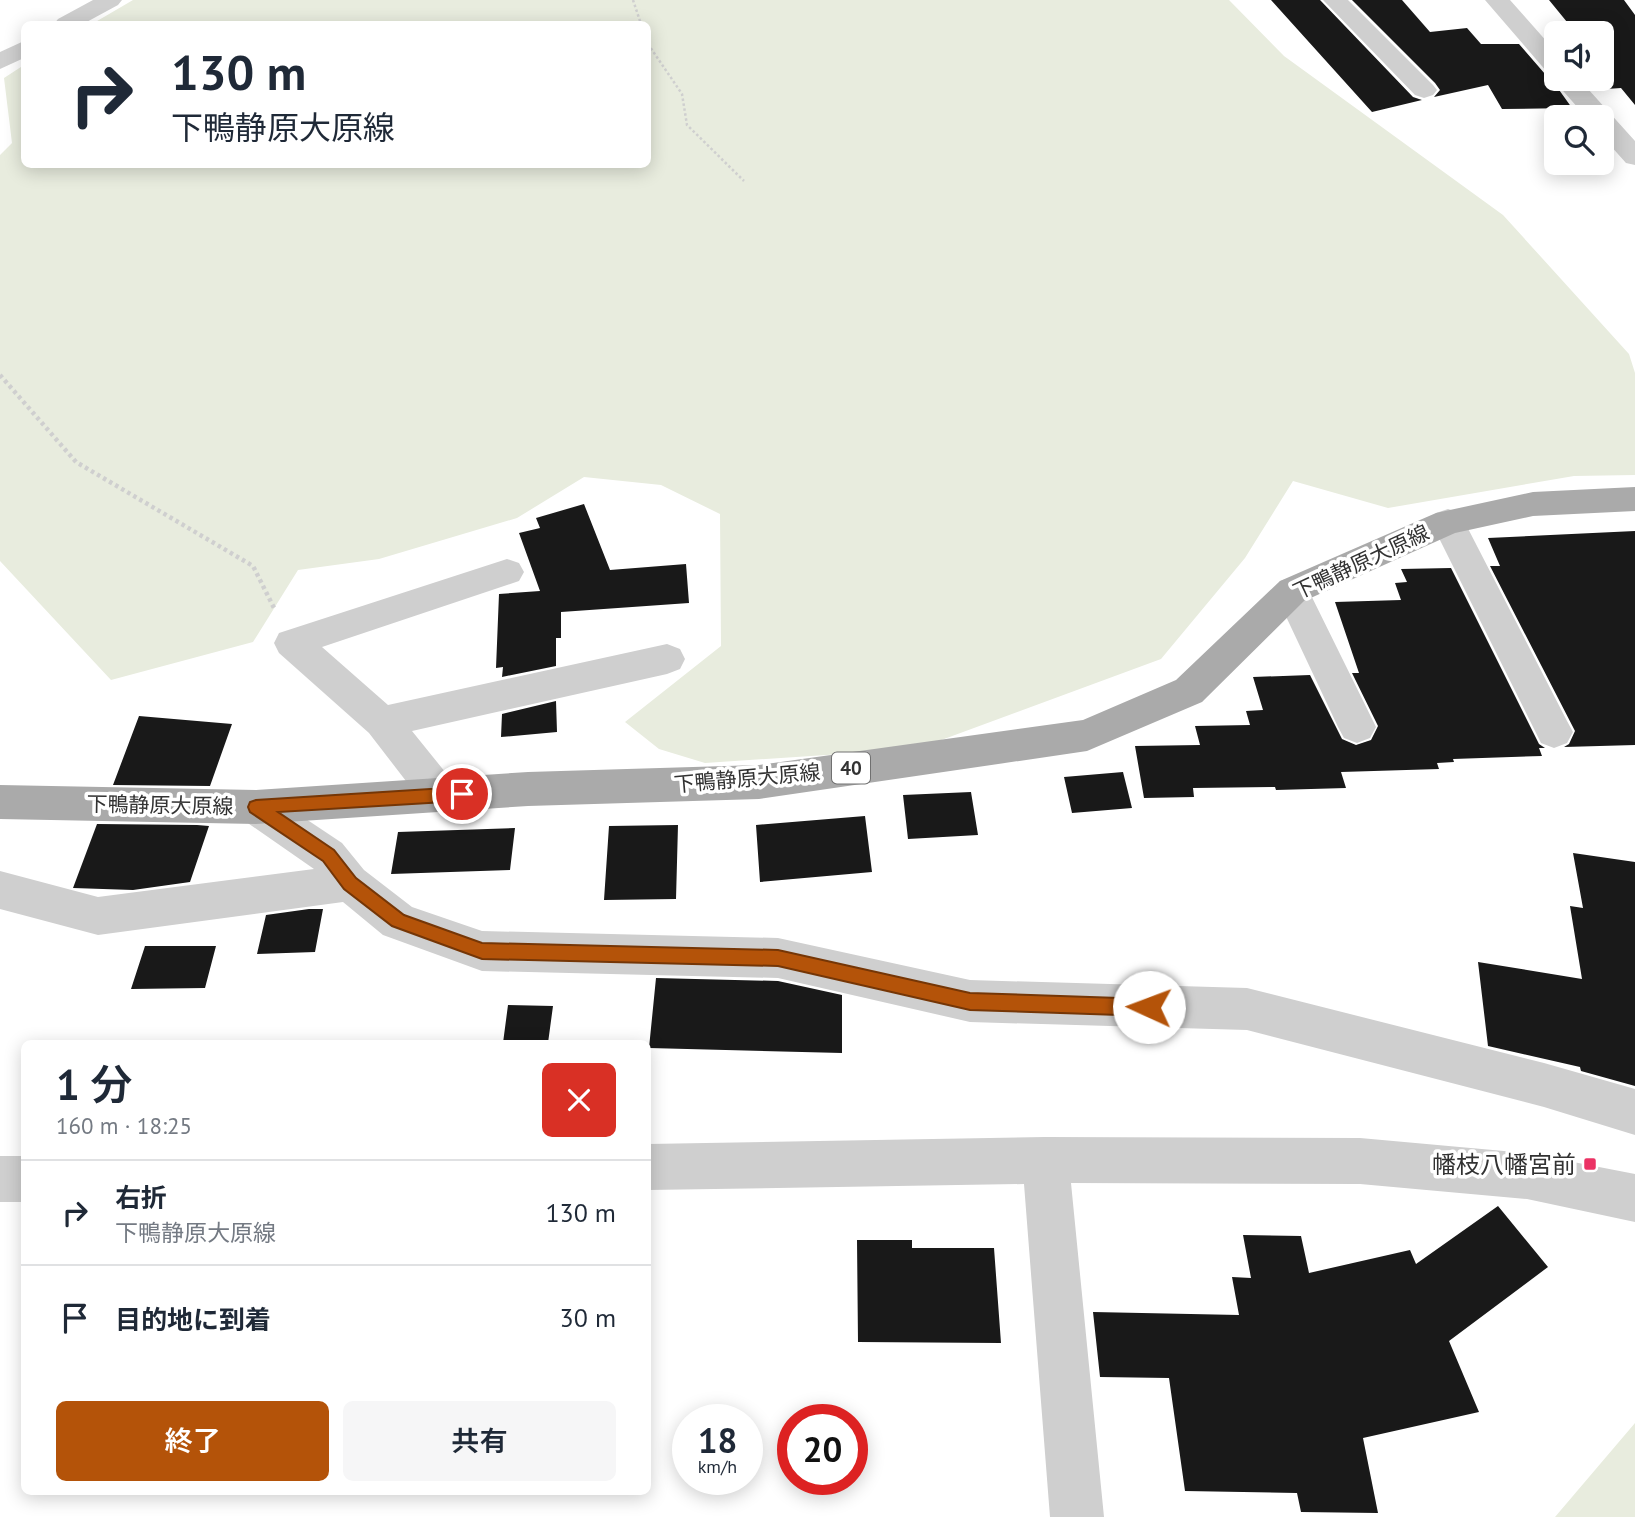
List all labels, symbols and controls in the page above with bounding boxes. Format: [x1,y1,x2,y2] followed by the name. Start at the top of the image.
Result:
[1544,21,1614,175] map controls
[1544,21,1614,91] button: sound
[171,40,306,104] text: 130 m
[56,49,147,140] icon: right
[1544,105,1614,175] button: search
[171,106,395,148] text: 下鴨静原大原線
[1289,519,1433,605] street label: 下鴨静原大原線
[832,752,870,783] road number: 40
[673,758,821,798] street label: 下鴨静原大原線
[432,764,492,824] pin
[443,775,481,813] icon: arrive
[86,790,234,820] street label: 下鴨静原大原線
[1112,970,1186,1044] position arrow
[56,1057,132,1112] text: 1 分
[542,1063,616,1137] button: close
[56,1111,192,1140] text: 160 m · 18:25
[1432,1149,1576,1180] place label: 幡枝八幡宮前
[1582,1156,1598,1172] marker: 幡枝八幡宮前
[115,1181,167,1214] text: 右折
[56,1194,94,1232] icon: right
[545,1196,616,1229] text: 130 m
[115,1218,276,1247] text: 下鴨静原大原線
[56,1299,94,1337] icon: arrive
[560,1301,616,1334] text: 30 m
[115,1303,271,1336] text: 目的地に到着
[56,1401,329,1481] button: 終了
[343,1401,616,1481] button: 共有
[777,1404,868,1495] speed limit sign: 20
[698,1417,737,1463] text: 18
[698,1455,737,1478] text: km/h

